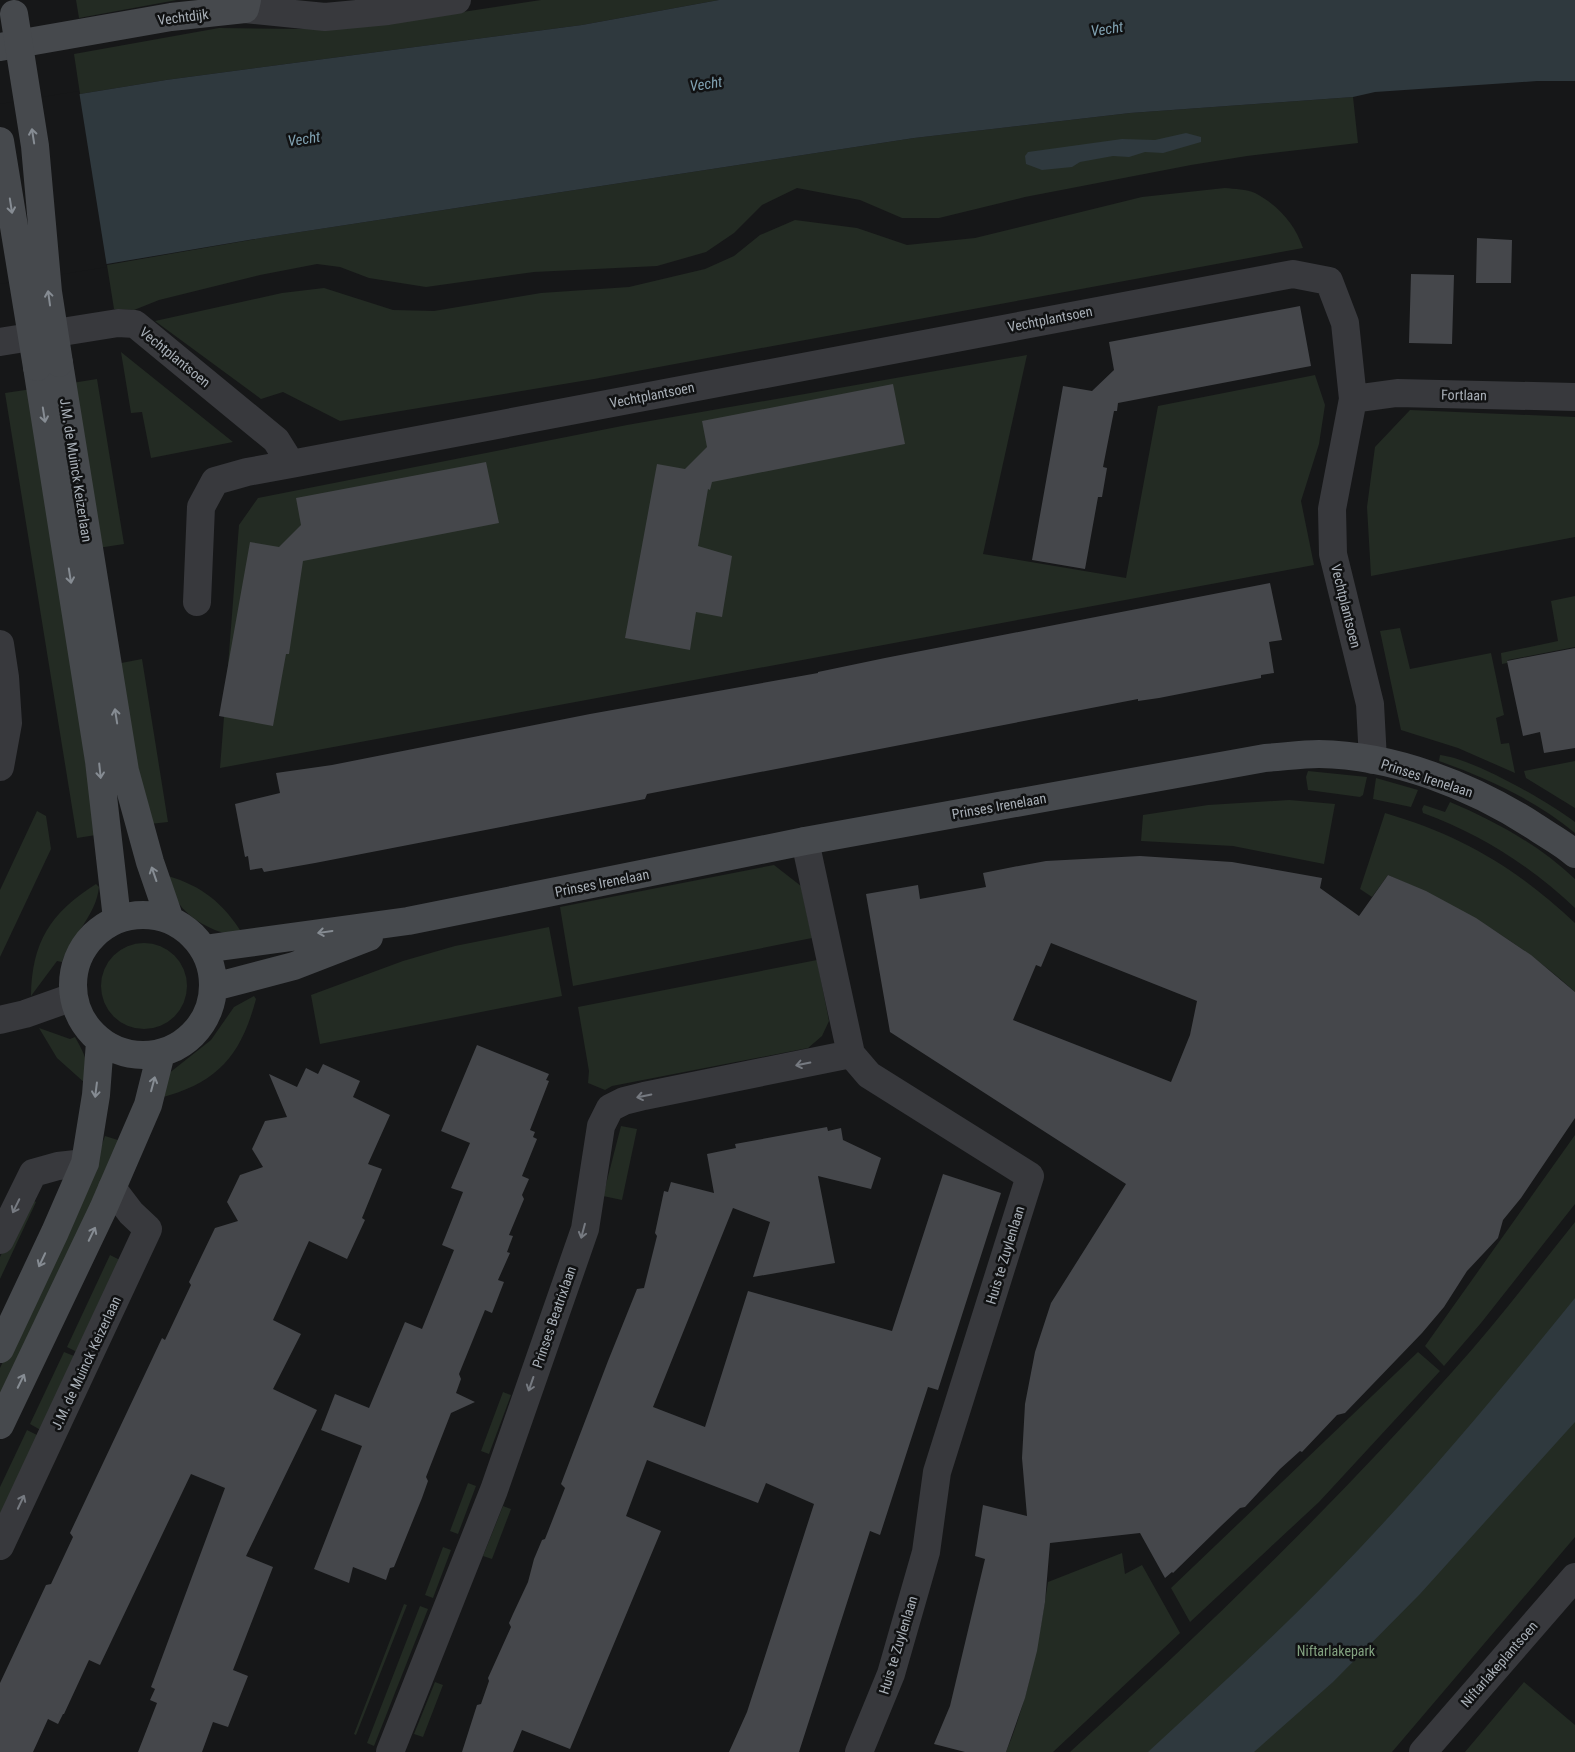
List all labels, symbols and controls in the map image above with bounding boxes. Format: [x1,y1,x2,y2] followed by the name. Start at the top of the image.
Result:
[157,6,210,28] street label: Vechtdijk
[1090,18,1125,40] water label: Vecht
[689,73,724,95] water label: Vecht
[287,128,322,150] water label: Vecht
[28,129,38,145] one-way arrow
[6,198,16,214] one-way arrow
[44,290,54,306] one-way arrow
[1006,303,1094,335] street label: Vechtplantsoen
[137,324,213,390] street label: Vechtplantsoen
[608,379,696,411] street label: Vechtplantsoen
[1441,387,1487,403] street label: Fortlaan
[57,397,95,543] street label: J.M. de Muinck Keizerlaan
[40,407,50,423] one-way arrow
[1328,562,1364,650] street label: Vechtplantsoen
[65,567,75,583] one-way arrow
[111,708,121,724] one-way arrow
[1379,756,1475,800] street label: Prinses Irenelaan
[95,763,105,779] one-way arrow
[951,790,1047,822] street label: Prinses Irenelaan
[149,866,158,882] one-way arrow
[554,866,650,900] street label: Prinses Irenelaan
[317,928,333,938] one-way arrow
[795,1060,811,1069] one-way arrow
[149,1077,158,1093] one-way arrow
[91,1082,101,1098] one-way arrow
[636,1092,652,1102] one-way arrow
[11,1198,21,1213] one-way arrow
[982,1204,1028,1306] street label: Huis te Zuylenlaan
[578,1222,588,1238] one-way arrow
[87,1227,97,1242] one-way arrow
[37,1253,47,1268] one-way arrow
[529,1264,579,1370] street label: Prinses Beatrixlaan
[48,1294,124,1432] street label: J.M. de Muinck Keizerlaan
[16,1373,26,1388] one-way arrow
[526,1376,535,1392] one-way arrow
[16,1495,26,1510] one-way arrow
[875,1594,921,1696] street label: Huis te Zuylenlaan
[1457,1618,1541,1710] street label: Niftarlakeplantsoen
[1297,1643,1376,1659] park label: Niftarlakepark

